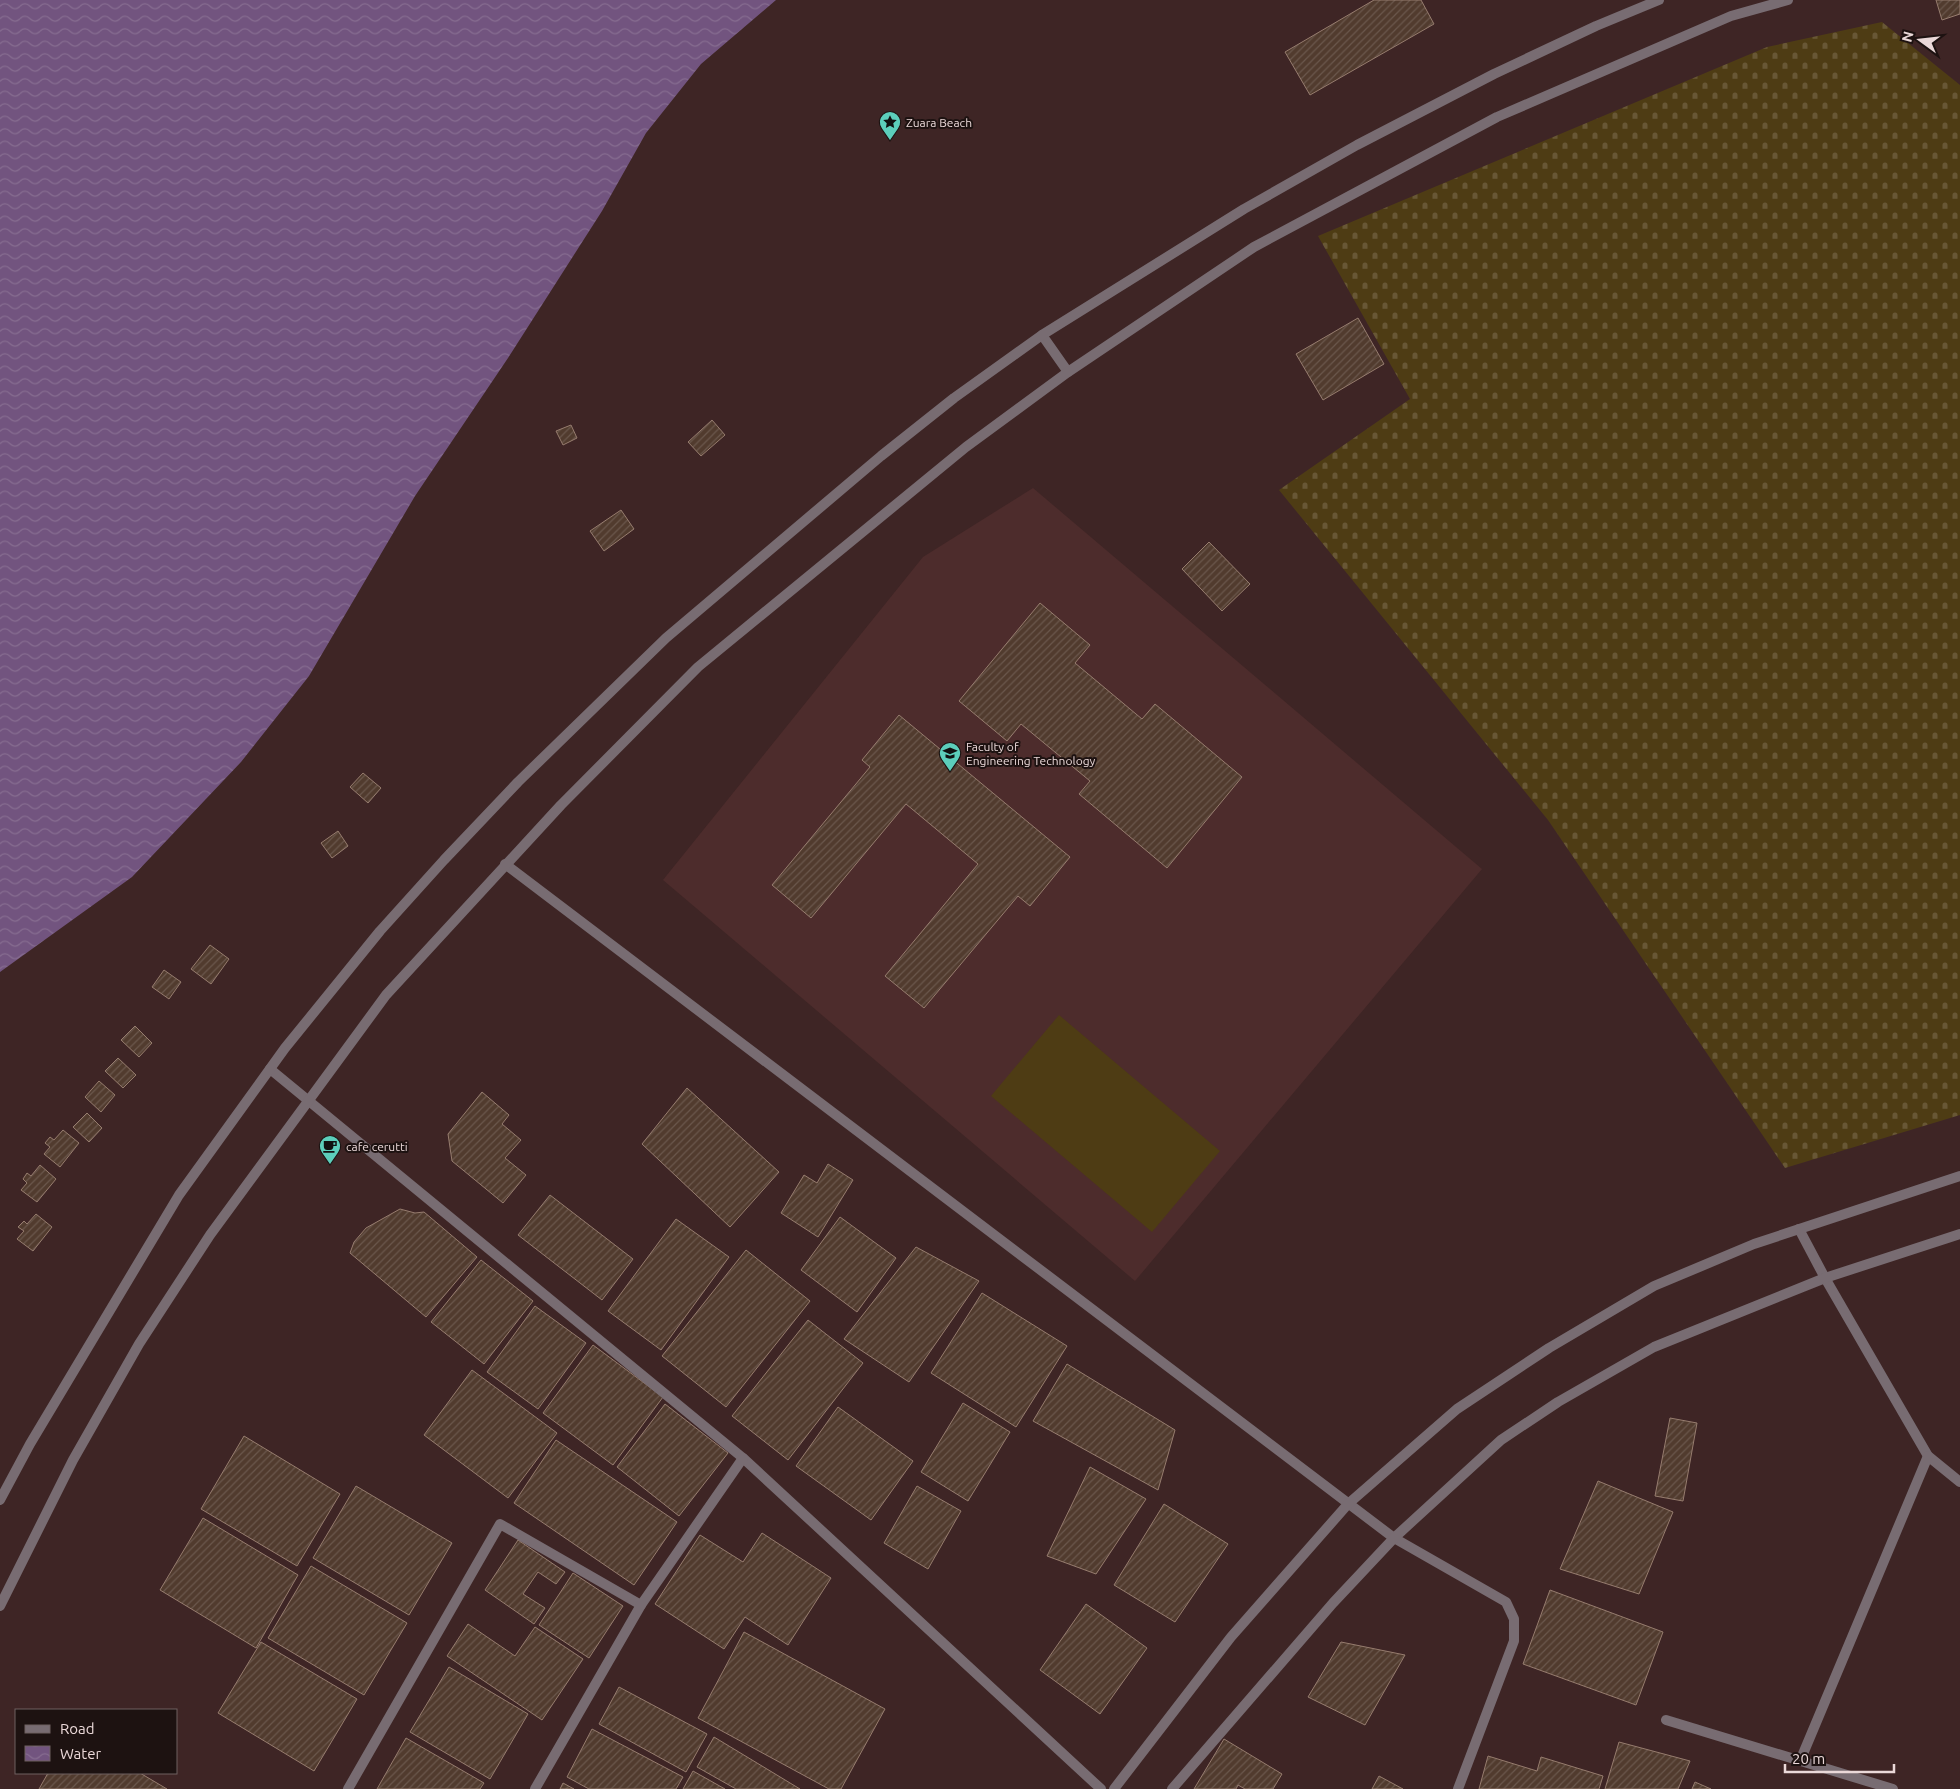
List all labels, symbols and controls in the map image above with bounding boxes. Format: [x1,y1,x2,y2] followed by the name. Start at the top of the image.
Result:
[1895,15,1945,65] north arrow
[1898,30,1917,44] text: N
[878,110,902,141] place icon: Zuara Beach
[906,116,972,129] place label: Zuara Beach
[966,740,1096,767] place label: Faculty of Engineering Technology
[938,741,962,772] school or university icon: Faculty of Engineering Technology
[318,1134,342,1165] cafe icon: cafe cerutti
[346,1140,408,1153] place label: cafe cerutti
[15,1709,178,1774] legend
[60,1720,95,1737] text: Road
[1785,1742,1894,1774] scale bar
[60,1745,101,1762] text: Water
[1792,1750,1825,1767] text: 20 m

